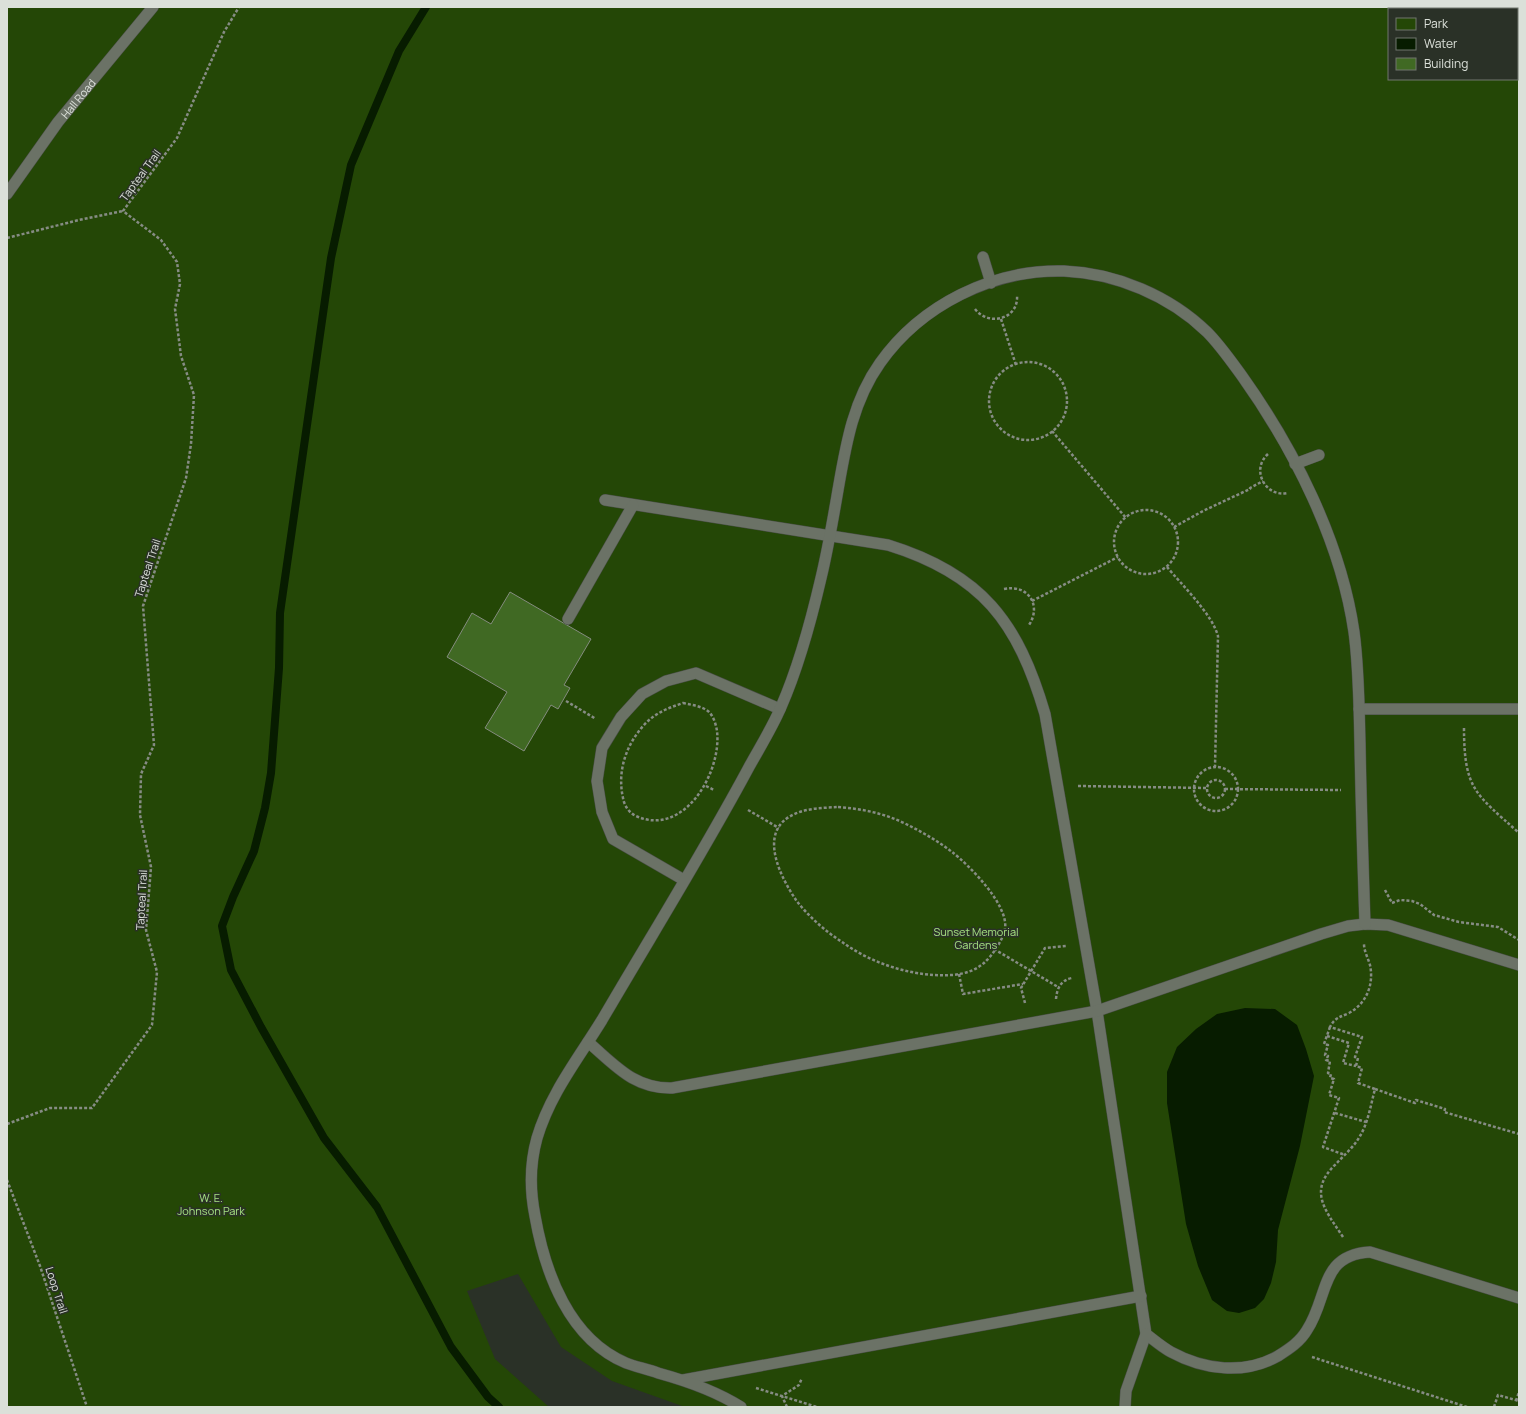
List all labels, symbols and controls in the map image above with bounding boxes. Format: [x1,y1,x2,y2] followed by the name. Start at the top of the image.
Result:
[1388,8,1518,80] legend
[1424,15,1449,32] text: Park
[1424,35,1458,52] text: Water
[1424,55,1468,72] text: Building
[57,75,98,121] street label: Hall Road
[116,146,164,204] street label: Tapteal Trail
[130,537,164,599] street label: Tapteal Trail
[132,869,150,931] street label: Tapteal Trail
[933,924,1019,952] park label: Sunset Memorial Gardens
[177,1190,245,1218] park label: W. E. Johnson Park
[42,1265,72,1315] street label: Loop Trail

